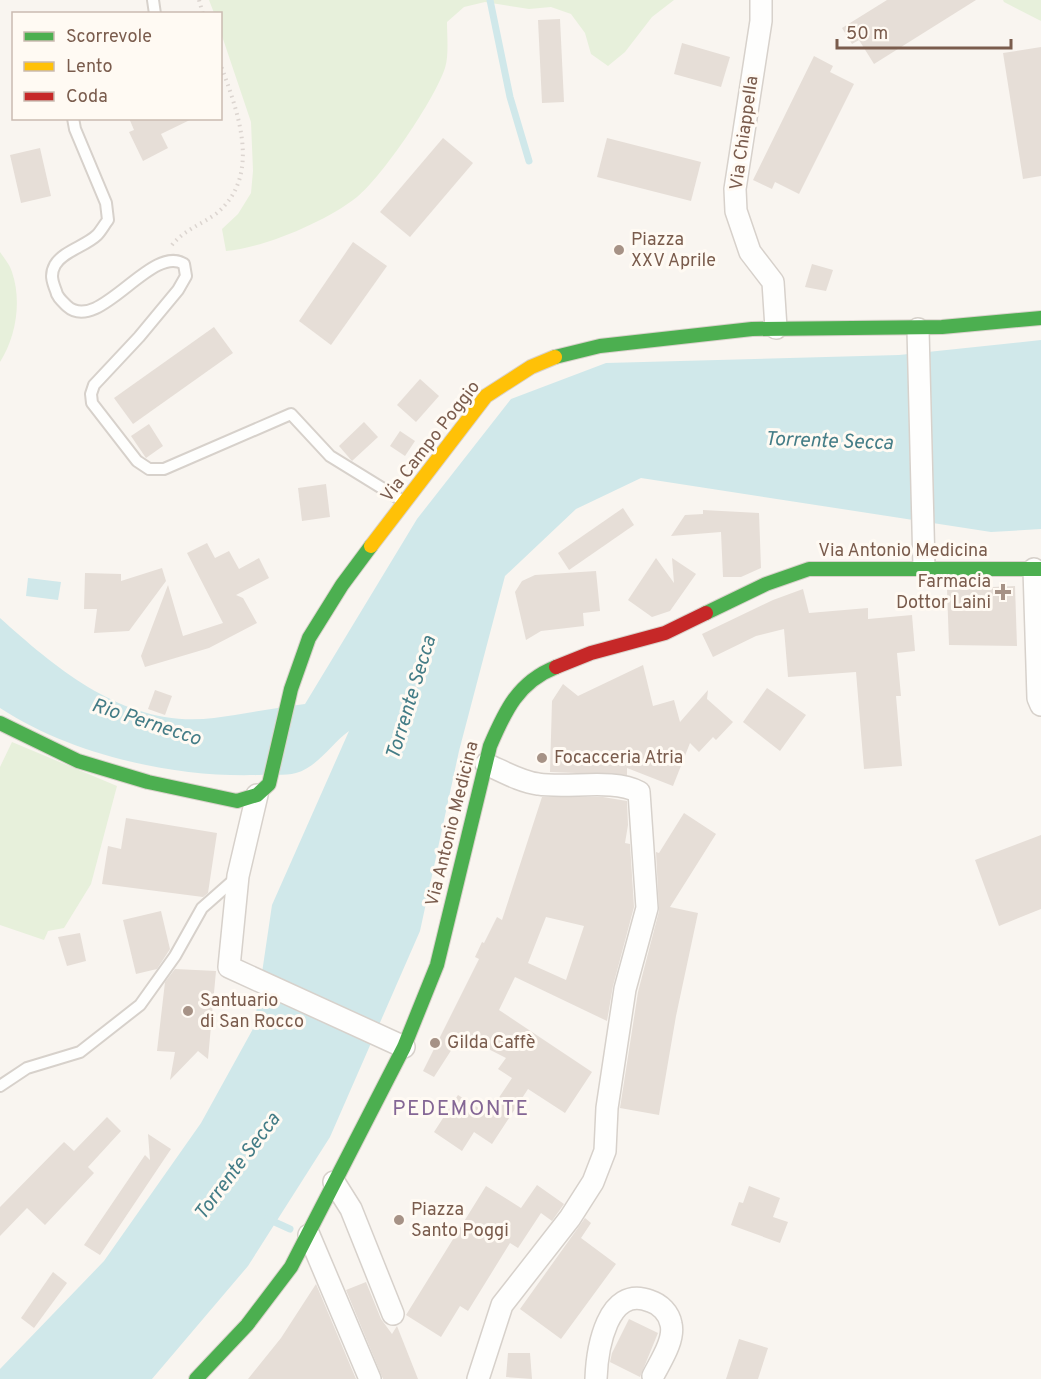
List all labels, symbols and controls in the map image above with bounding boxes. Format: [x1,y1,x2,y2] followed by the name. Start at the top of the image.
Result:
[12,12,222,120] legend
[837,12,1011,50] scale bar
[846,23,888,46] text: 50 m
[66,26,152,49] text: Scorrevole
[66,56,112,79] text: Lento
[726,74,764,192] street label: Via Chiappella
[66,86,108,109] text: Coda
[631,229,716,273] place label: Piazza XXV Aprile
[612,243,626,257] marker: Piazza XXV Aprile
[376,377,486,507] street label: Via Campo Poggio
[765,427,894,457] water label: Torrente Secca
[818,540,988,563] street label: Via Antonio Medicina
[896,571,991,615] place label: Farmacia Dottor Laini
[996,585,1010,599] marker: Farmacia Dottor Laini
[381,632,443,763] water label: Torrente Secca
[88,693,204,753] water label: Rio Pernecco
[421,739,485,909] street label: Via Antonio Medicina
[554,747,683,770] place label: Focacceria Atria
[535,751,549,765] marker: Focacceria Atria
[200,990,304,1034] place label: Santuario di San Rocco
[181,1004,195,1018] marker: Santuario di San Rocco
[447,1032,535,1055] place label: Gilda Caffè
[428,1036,442,1050] marker: Gilda Caffè
[392,1096,530,1123] district label: PEDEMONTE
[189,1107,287,1226] water label: Torrente Secca
[411,1199,509,1243] place label: Piazza Santo Poggi
[392,1213,406,1227] marker: Piazza Santo Poggi

